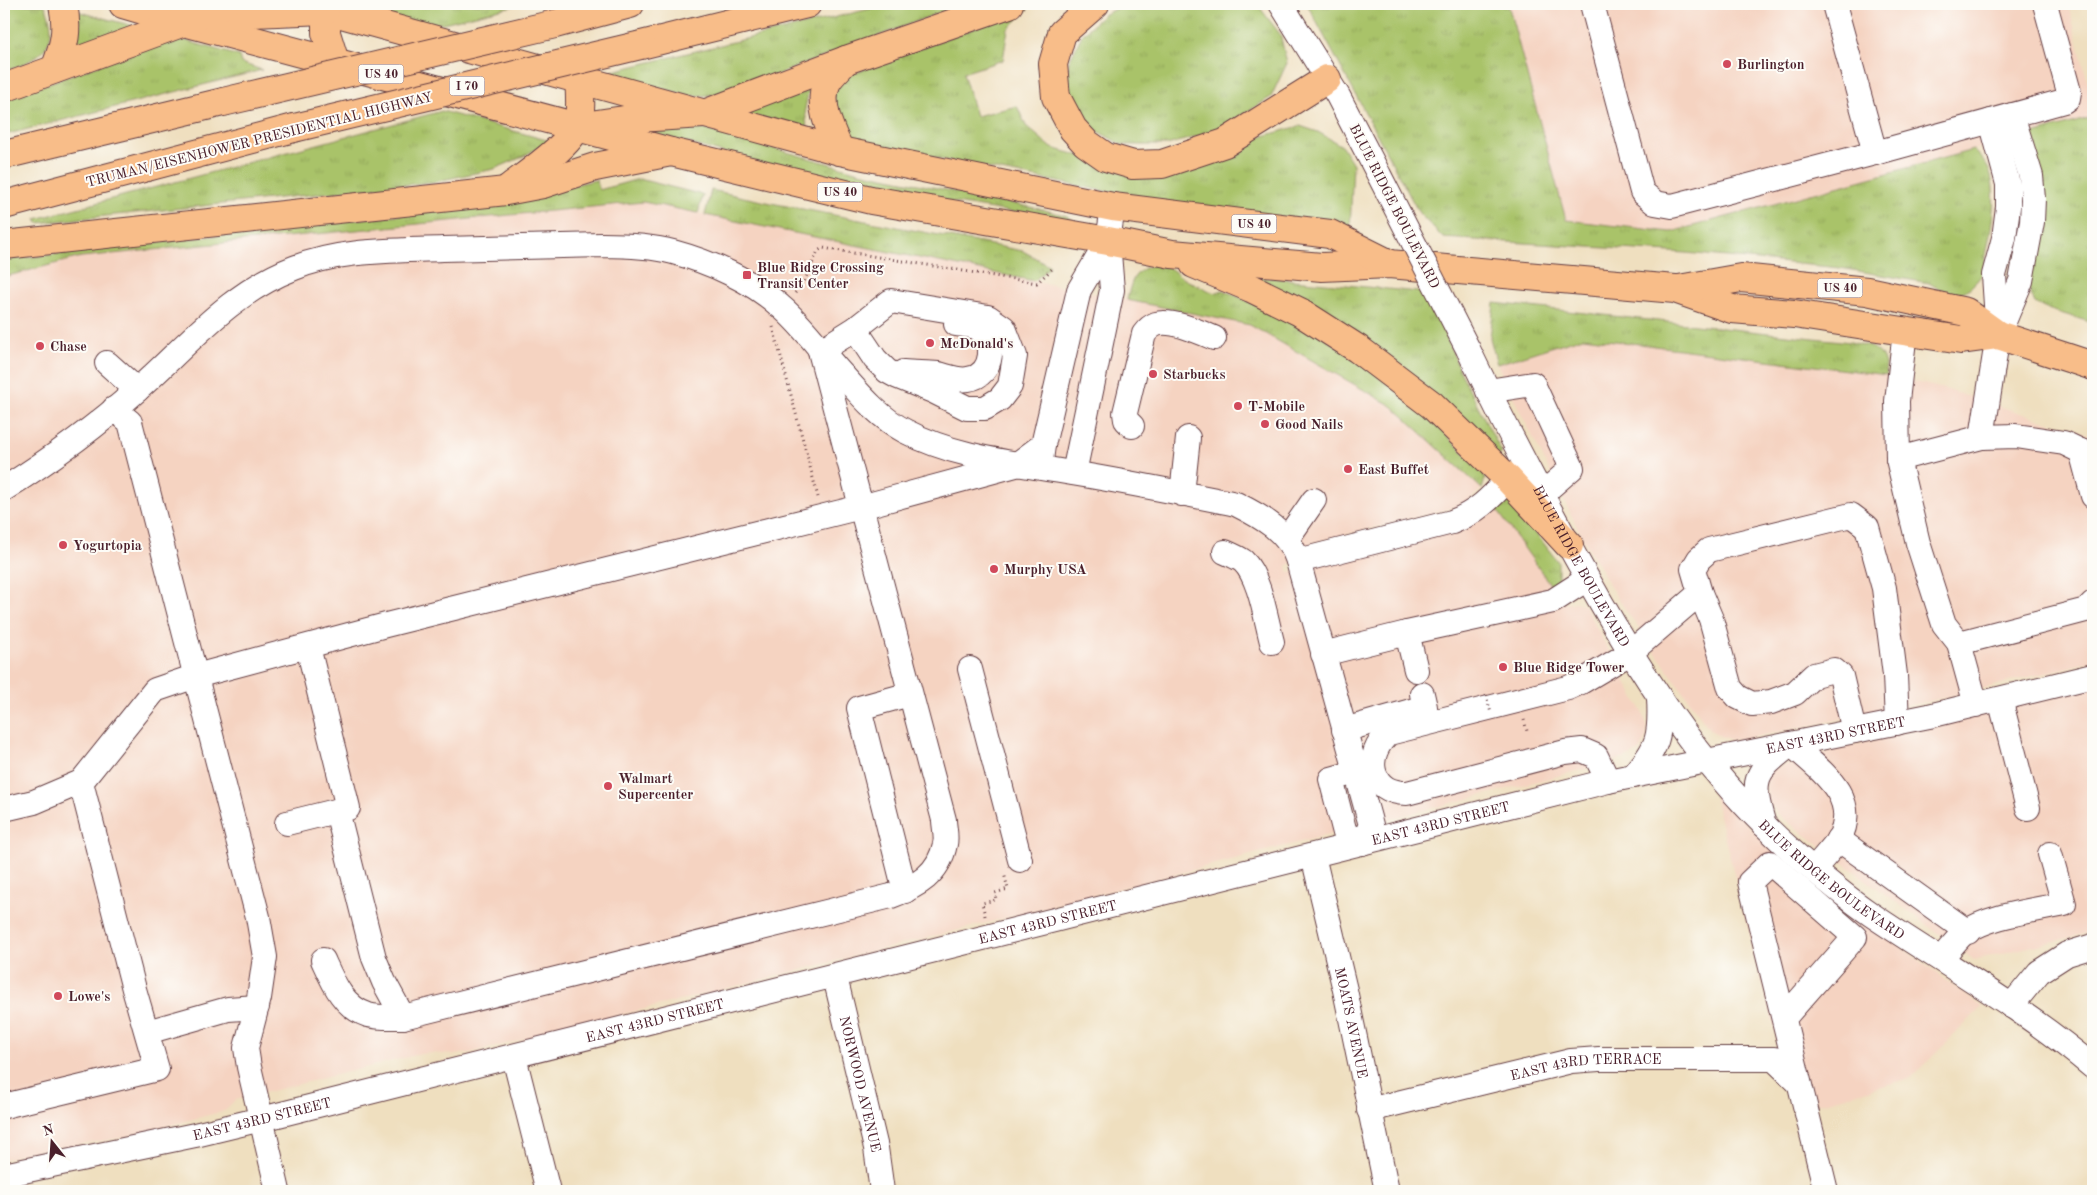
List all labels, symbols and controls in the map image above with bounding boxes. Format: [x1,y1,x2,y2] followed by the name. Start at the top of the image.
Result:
[1721,58,1733,70] marker: Burlington
[1737,58,1805,72] place label: Burlington
[358,64,404,84] road number: US 40
[450,76,484,95] road number: I 70
[85,90,434,190] street label: TRUMAN/EISENHOWER PRESIDENTIAL HIGHWAY
[1346,122,1442,291] street label: BLUE RIDGE BOULEVARD
[818,182,862,202] road number: US 40
[1232,214,1276,233] road number: US 40
[757,261,884,291] place label: Blue Ridge Crossing Transit Center
[741,269,753,281] marker: Blue Ridge Crossing Transit Center
[1818,278,1862,298] road number: US 40
[924,337,936,349] marker: McDonald's
[940,337,1013,351] place label: McDonald's
[34,340,46,352] marker: Chase
[50,340,87,354] place label: Chase
[1147,368,1159,380] marker: Starbucks
[1163,368,1225,382] place label: Starbucks
[1232,400,1244,412] marker: T-Mobile
[1248,400,1305,414] place label: T-Mobile
[1259,418,1271,430] marker: Good Nails
[1275,418,1343,432] place label: Good Nails
[1342,463,1354,475] marker: East Buffet
[1358,463,1429,477] place label: East Buffet
[1530,483,1632,650] street label: BLUE RIDGE BOULEVARD
[57,539,69,551] marker: Yogurtopia
[73,539,142,553] place label: Yogurtopia
[988,563,1000,575] marker: Murphy USA
[1004,563,1087,577] place label: Murphy USA
[1497,661,1509,673] marker: Blue Ridge Tower
[1513,661,1624,675] place label: Blue Ridge Tower
[1765,715,1907,757] street label: EAST 43RD STREET
[618,772,693,802] place label: Walmart Supercenter
[602,780,614,792] marker: Walmart Supercenter
[1370,800,1511,848] street label: EAST 43RD STREET
[1755,818,1907,942] street label: BLUE RIDGE BOULEVARD
[977,899,1118,947] street label: EAST 43RD STREET
[1332,966,1369,1079] street label: MOATS AVENUE
[52,990,64,1002] marker: Lowe's
[68,990,110,1004] place label: Lowe's
[584,997,726,1045] street label: EAST 43RD STREET
[837,1015,883,1154] street label: NORWOOD AVENUE
[1509,1053,1662,1083] street label: EAST 43RD TERRACE
[191,1096,333,1143] street label: EAST 43RD STREET
[28,1118,78,1168] north arrow
[41,1122,56,1139] text: N

